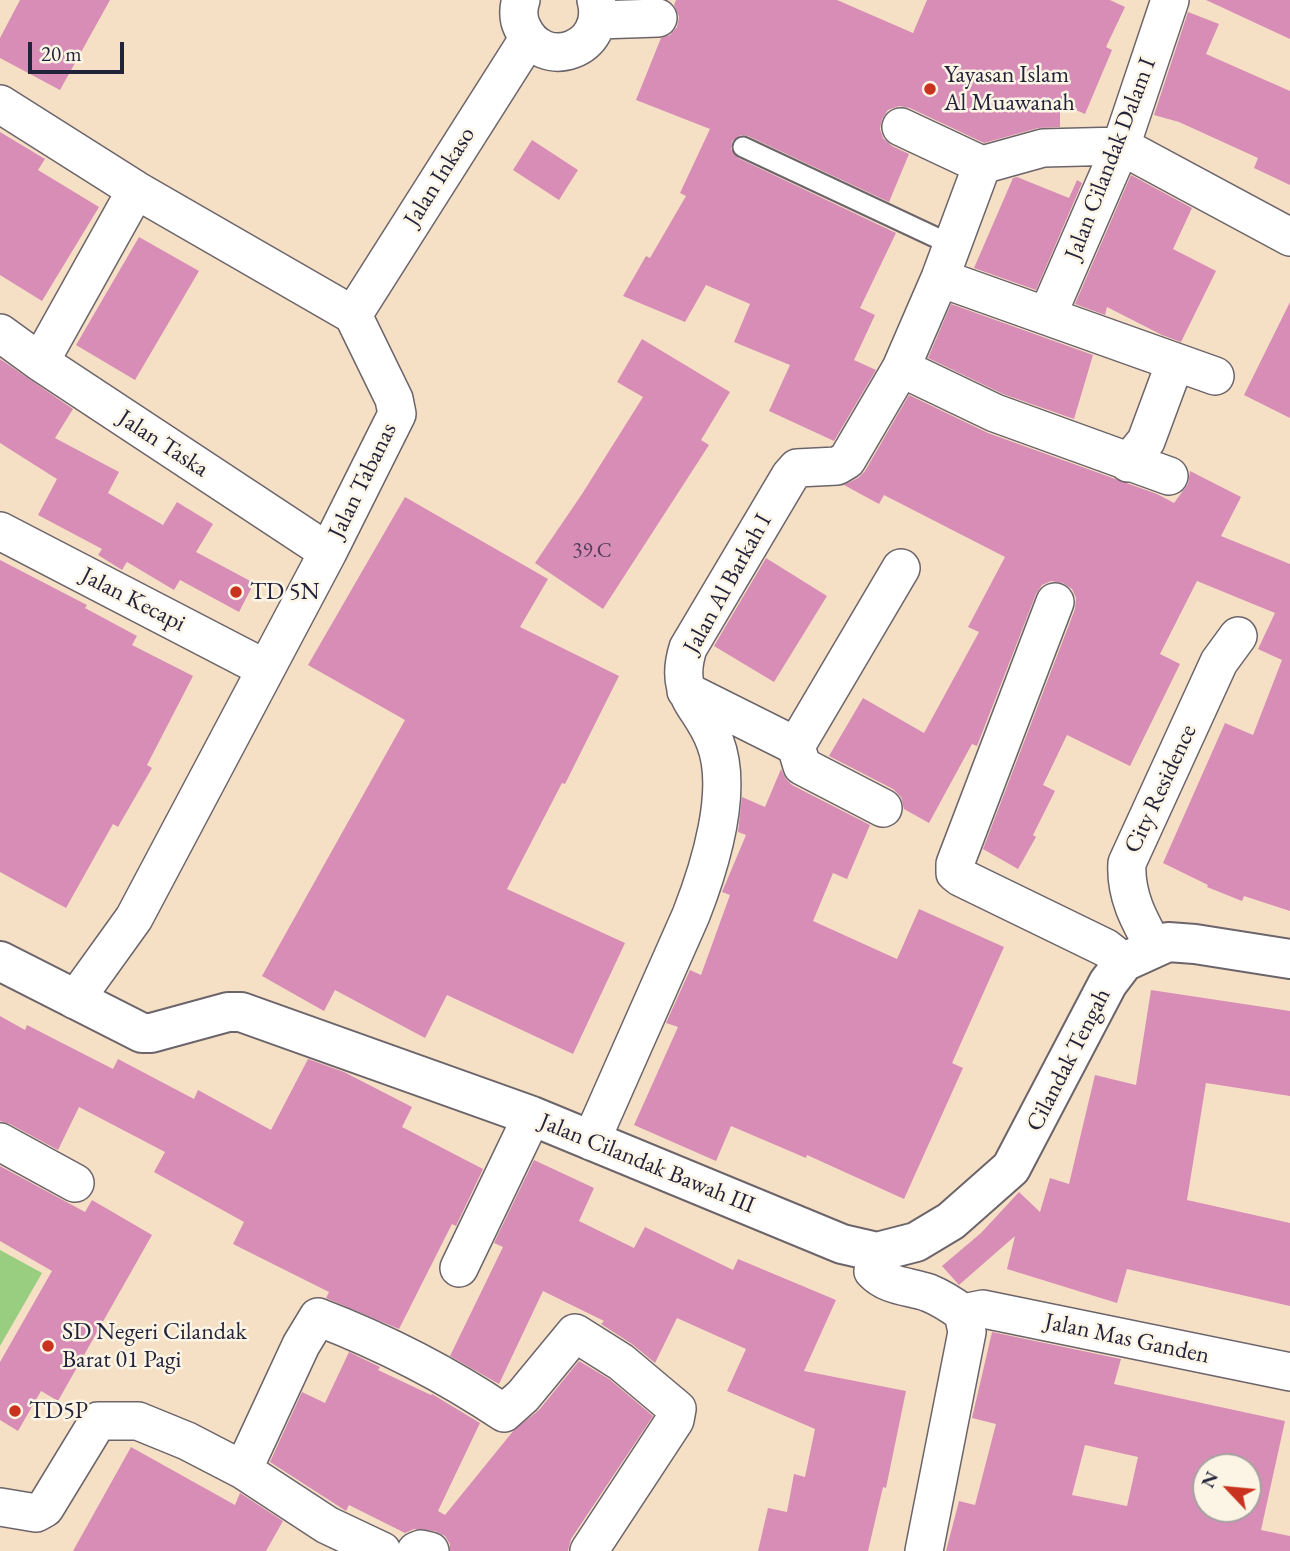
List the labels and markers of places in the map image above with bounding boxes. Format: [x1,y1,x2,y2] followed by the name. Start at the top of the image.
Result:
[944,61,1075,117] place label: Yayasan Islam Al Muawanah
[922,81,938,97] marker: Yayasan Islam Al Muawanah
[250,578,320,606] place label: TD 5N
[228,584,244,600] marker: TD 5N
[62,1318,247,1374] place label: SD Negeri Cilandak Barat 01 Pagi
[40,1338,56,1354] marker: SD Negeri Cilandak Barat 01 Pagi
[29,1397,88,1425] place label: TD5P
[7,1403,23,1419] marker: TD5P

